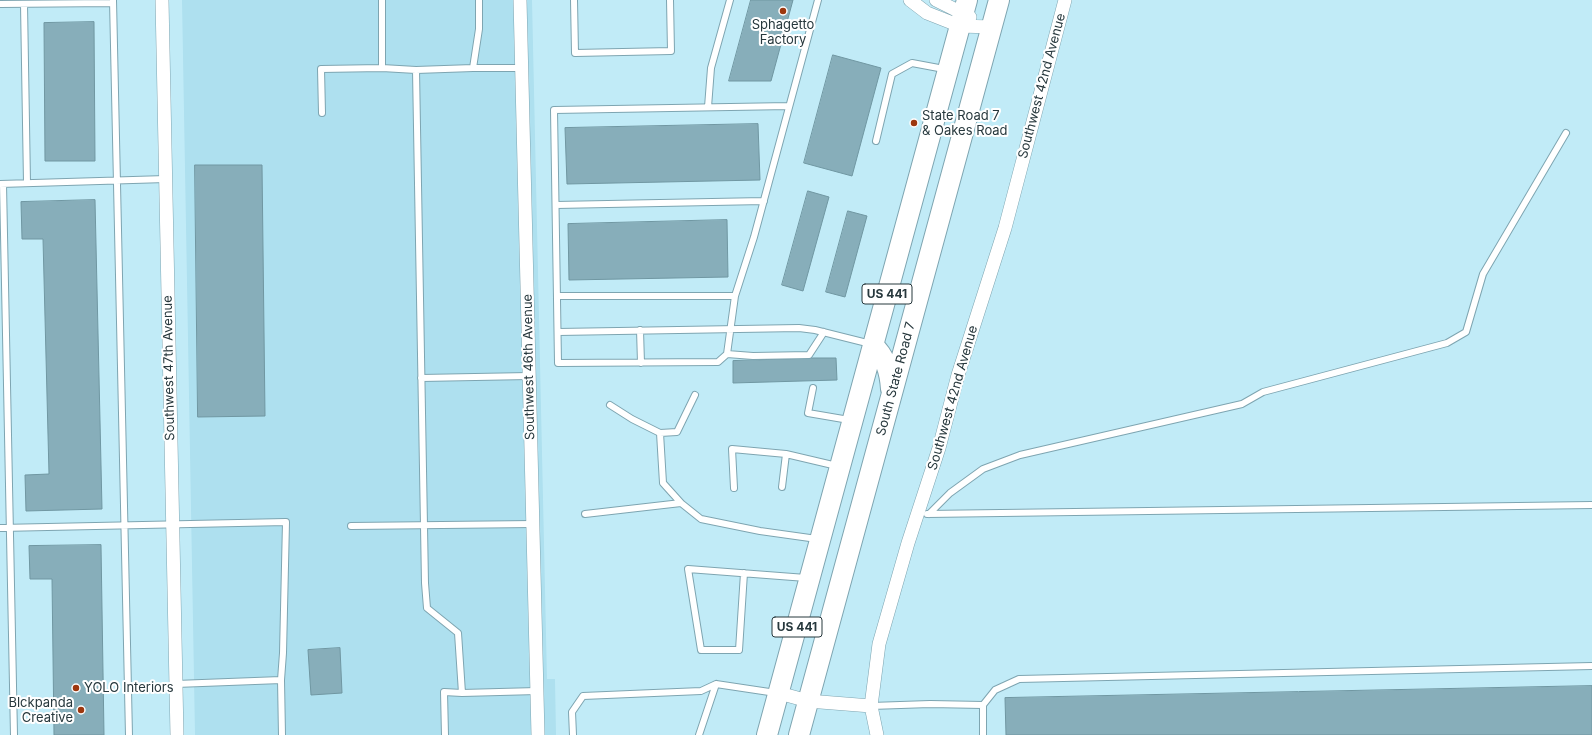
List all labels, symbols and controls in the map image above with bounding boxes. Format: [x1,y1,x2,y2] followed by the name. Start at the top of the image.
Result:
[778,6,788,16] marker: Sphagetto Factory
[1015,12,1069,160] street label: Southwest 42nd Avenue
[752,17,814,48] place label: Sphagetto Factory
[922,108,1008,139] place label: State Road 7 & Oakes Road
[909,118,919,128] marker: State Road 7 & Oakes Road
[862,284,912,304] road number: US 441
[520,294,538,440] street label: Southwest 46th Avenue
[160,295,178,441] street label: Southwest 47th Avenue
[873,320,919,438] street label: South State Road 7
[925,324,981,472] street label: Southwest 42nd Avenue
[772,617,822,637] road number: US 441
[84,680,174,696] place label: YOLO Interiors
[71,683,81,693] marker: YOLO Interiors
[8,695,73,726] place label: Blckpanda Creative
[76,705,86,715] marker: Blckpanda Creative

